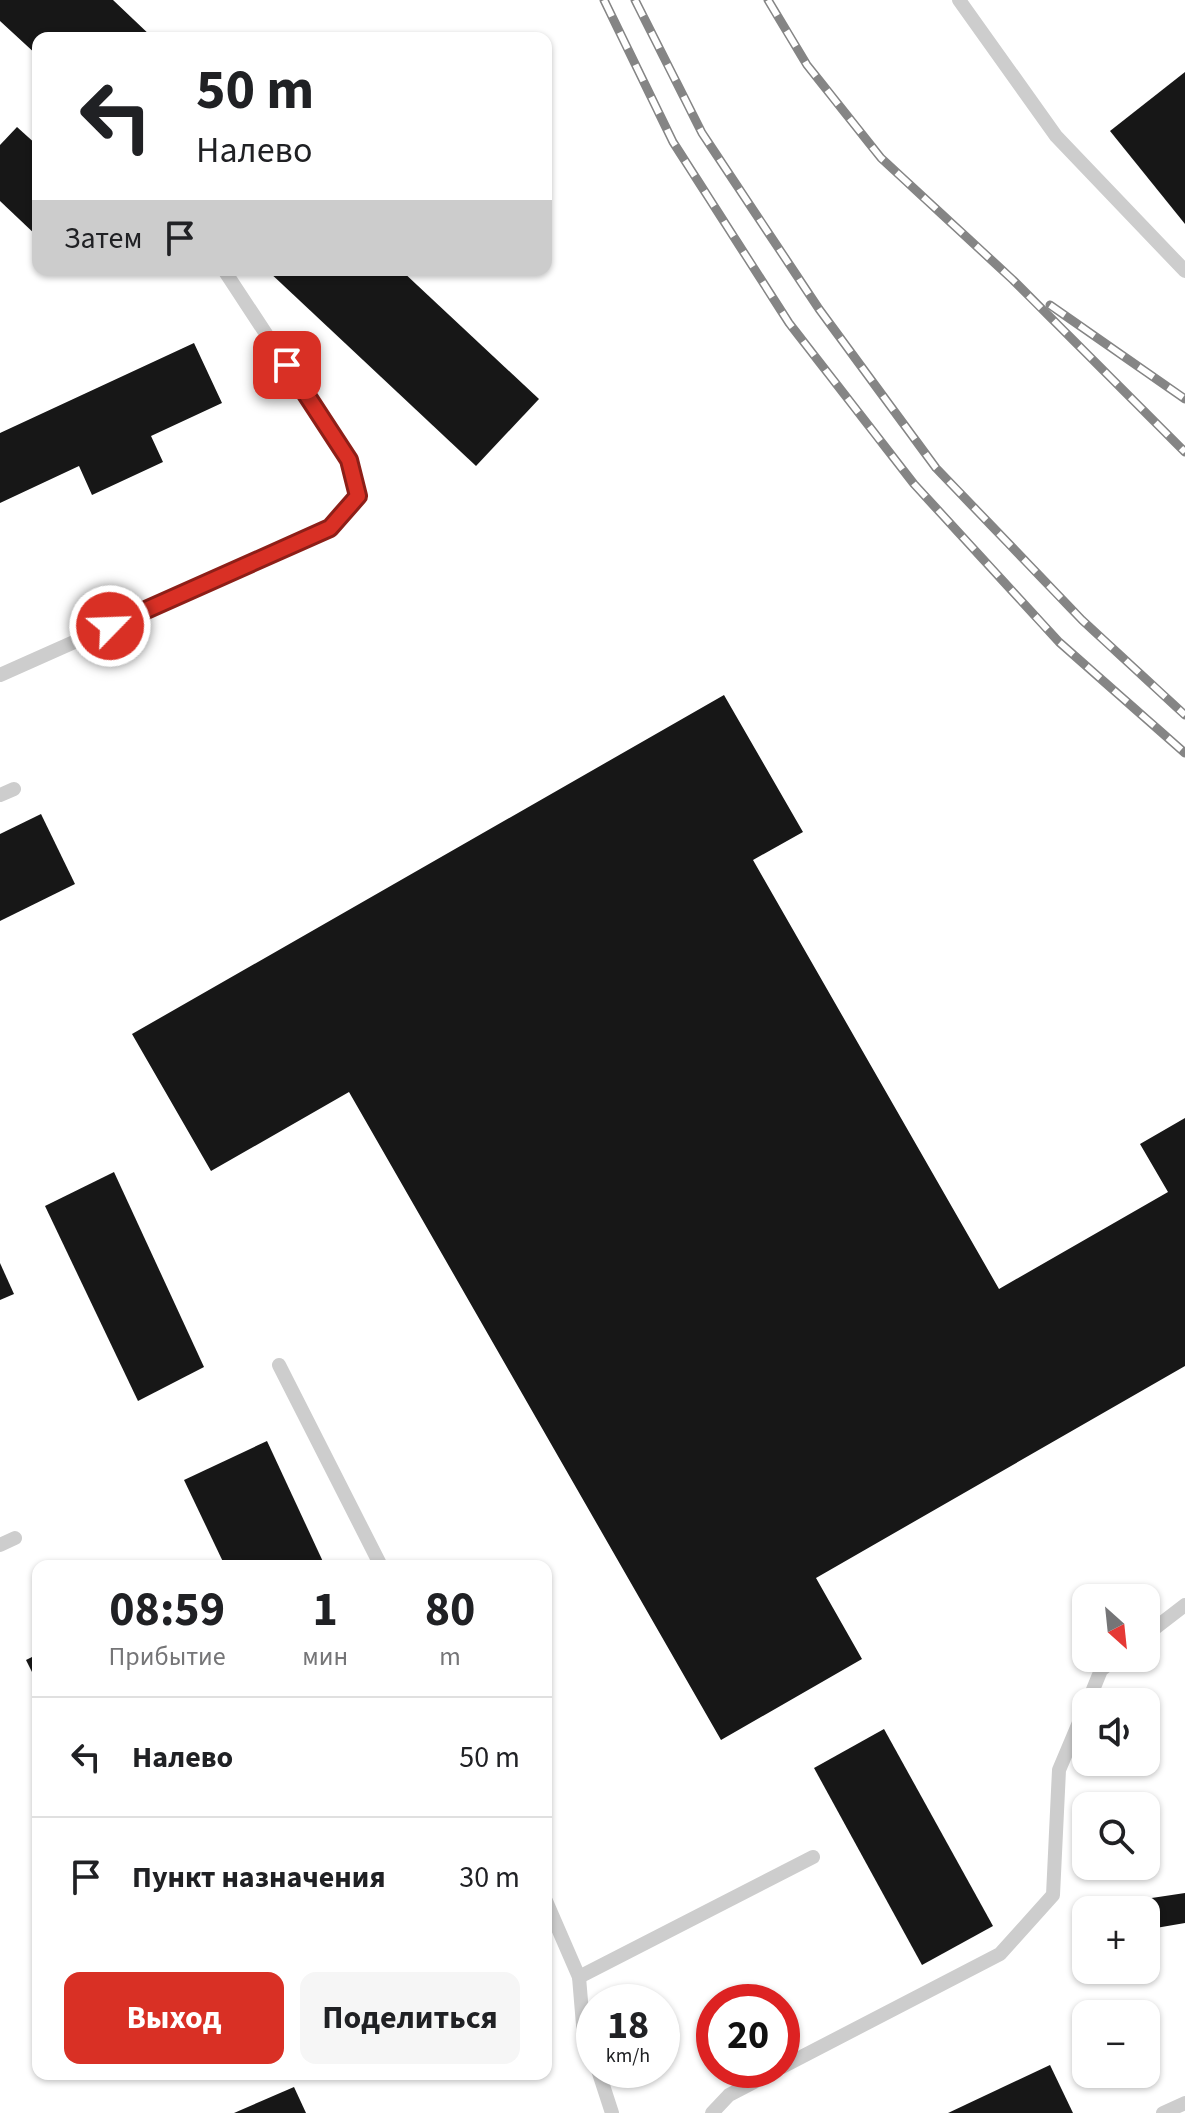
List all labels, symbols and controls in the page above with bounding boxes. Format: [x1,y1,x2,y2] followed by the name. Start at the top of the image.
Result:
[196,51,314,130] text: 50 m
[64,64,168,168] icon: left
[196,125,312,176] text: Налево
[158,216,202,260] icon: arrive
[64,217,142,260] text: Затем
[253,331,321,399] pin
[265,343,309,387] icon: arrive
[68,584,152,668] position arrow
[109,1576,225,1644] text: 08:59
[313,1576,338,1644] text: 1
[425,1576,475,1644] text: 80
[1072,1584,1160,1672] north arrow
[1072,1584,1160,2088] map controls
[109,1638,226,1675] text: Прибытие
[302,1638,348,1675] text: мин
[439,1638,461,1675] text: m
[1072,1688,1160,1776] button: sound
[64,1735,108,1779] icon: left
[132,1736,233,1779] text: Налево
[459,1736,520,1779] text: 50 m
[1072,1792,1160,1880] button: search
[64,1855,108,1899] icon: arrive
[132,1856,386,1899] text: Пункт назначения
[459,1856,520,1899] text: 30 m
[1072,1896,1160,1984] button: +
[64,1972,284,2064] button: Выход
[300,1972,520,2064] button: Поделиться
[696,1984,800,2088] speed limit sign: 20
[607,1997,649,2054] text: 18
[1072,2000,1160,2088] button: −
[606,2042,650,2070] text: km/h

